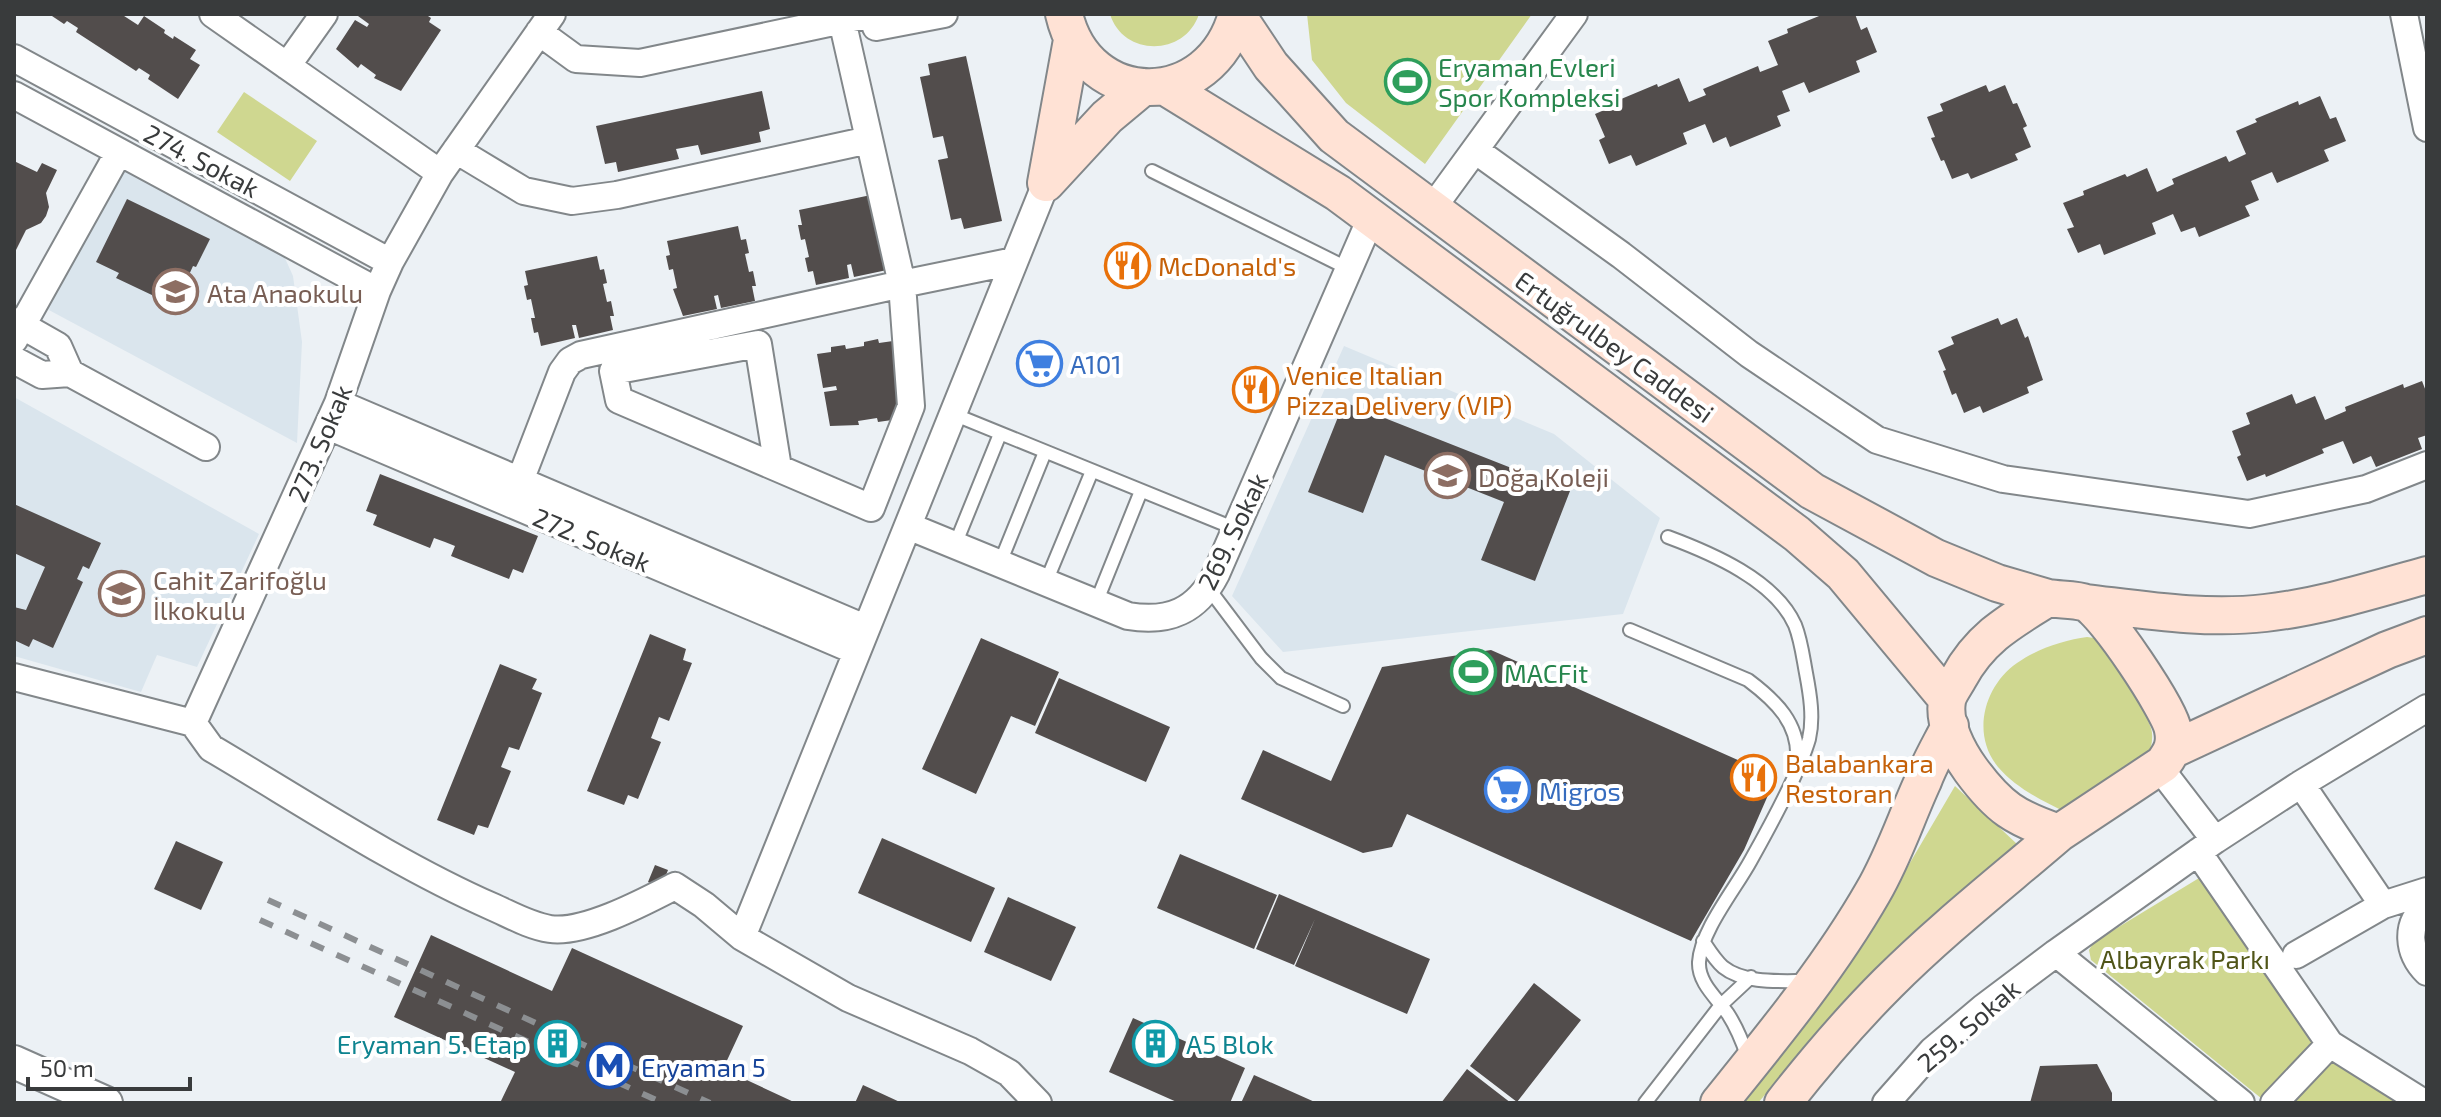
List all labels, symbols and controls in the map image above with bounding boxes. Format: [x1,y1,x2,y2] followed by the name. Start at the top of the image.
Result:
[1438,51,1620,112] place label: Eryaman Evleri Spor Kompleksi
[1383,57,1431,105] sports icon: Eryaman Evleri Spor Kompleksi
[139,117,265,203] street label: 274. Sokak
[1103,241,1151,289] restaurant icon: McDonald's
[1158,250,1296,281] place label: McDonald's
[1510,264,1720,428] street label: Ertuğrulbey Caddesi
[152,268,200,316] school or university icon: Ata Anaokulu
[207,277,363,308] place label: Ata Anaokulu
[1015,339,1063,387] supermarket icon: A101
[1070,348,1122,379] place label: A101
[1286,359,1512,420] place label: Venice Italian Pizza Delivery (VIP)
[1231,365,1279,413] restaurant icon: Venice Italian Pizza Delivery (VIP)
[280,380,358,506] street label: 273. Sokak
[1423,452,1471,500] school or university icon: Doğa Koleji
[1478,461,1609,492] place label: Doğa Koleji
[1190,467,1274,595] street label: 269. Sokak
[529,500,655,578] street label: 272. Sokak
[153,564,327,625] place label: Cahit Zarifoğlu İlkokulu
[98,570,146,618] school or university icon: Cahit Zarifoğlu İlkokulu
[1449,648,1497,696] sports icon: MACFit
[1504,657,1588,688] place label: MACFit
[1785,747,1934,808] place label: Balabankara Restoran
[1730,753,1778,801] restaurant icon: Balabankara Restoran
[1484,766,1532,814] supermarket icon: Migros
[1539,775,1621,806] place label: Migros
[2100,943,2270,974] park label: Albayrak Parkı
[1911,972,2025,1078] street label: 259. Sokak
[534,1019,582,1067] building icon: Eryaman 5. Etap
[1131,1019,1179,1067] building icon: A5 Blok
[337,1028,527,1059] place label: Eryaman 5. Etap
[1186,1028,1274,1059] place label: A5 Blok
[28,1041,190,1091] scale bar
[586,1042,634,1090] metro station icon: Eryaman 5
[641,1051,766,1082] place label: Eryaman 5
[40,1053,94,1082] text: 50 m

